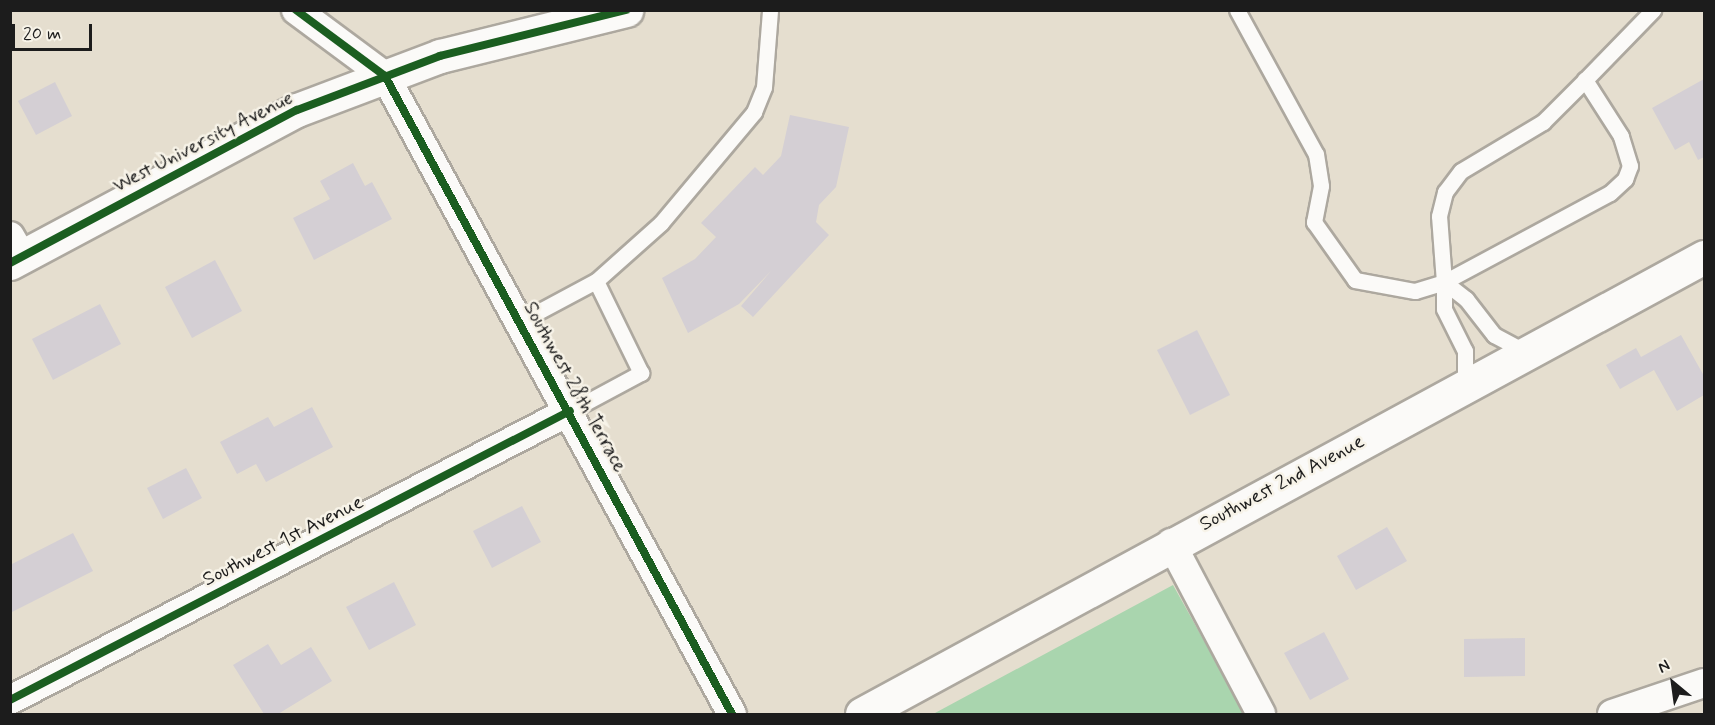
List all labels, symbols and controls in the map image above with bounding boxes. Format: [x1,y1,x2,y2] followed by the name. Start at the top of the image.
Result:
[15,12,94,50] scale bar
[23,22,61,46] text: 20 m
[108,86,298,198] street label: West University Avenue
[518,297,632,477] street label: Southwest 28th Terrace
[1195,429,1369,537] street label: Southwest 2nd Avenue
[199,490,367,592] street label: Southwest 1st Avenue
[1643,653,1703,713] north arrow
[1654,655,1674,679] text: N

